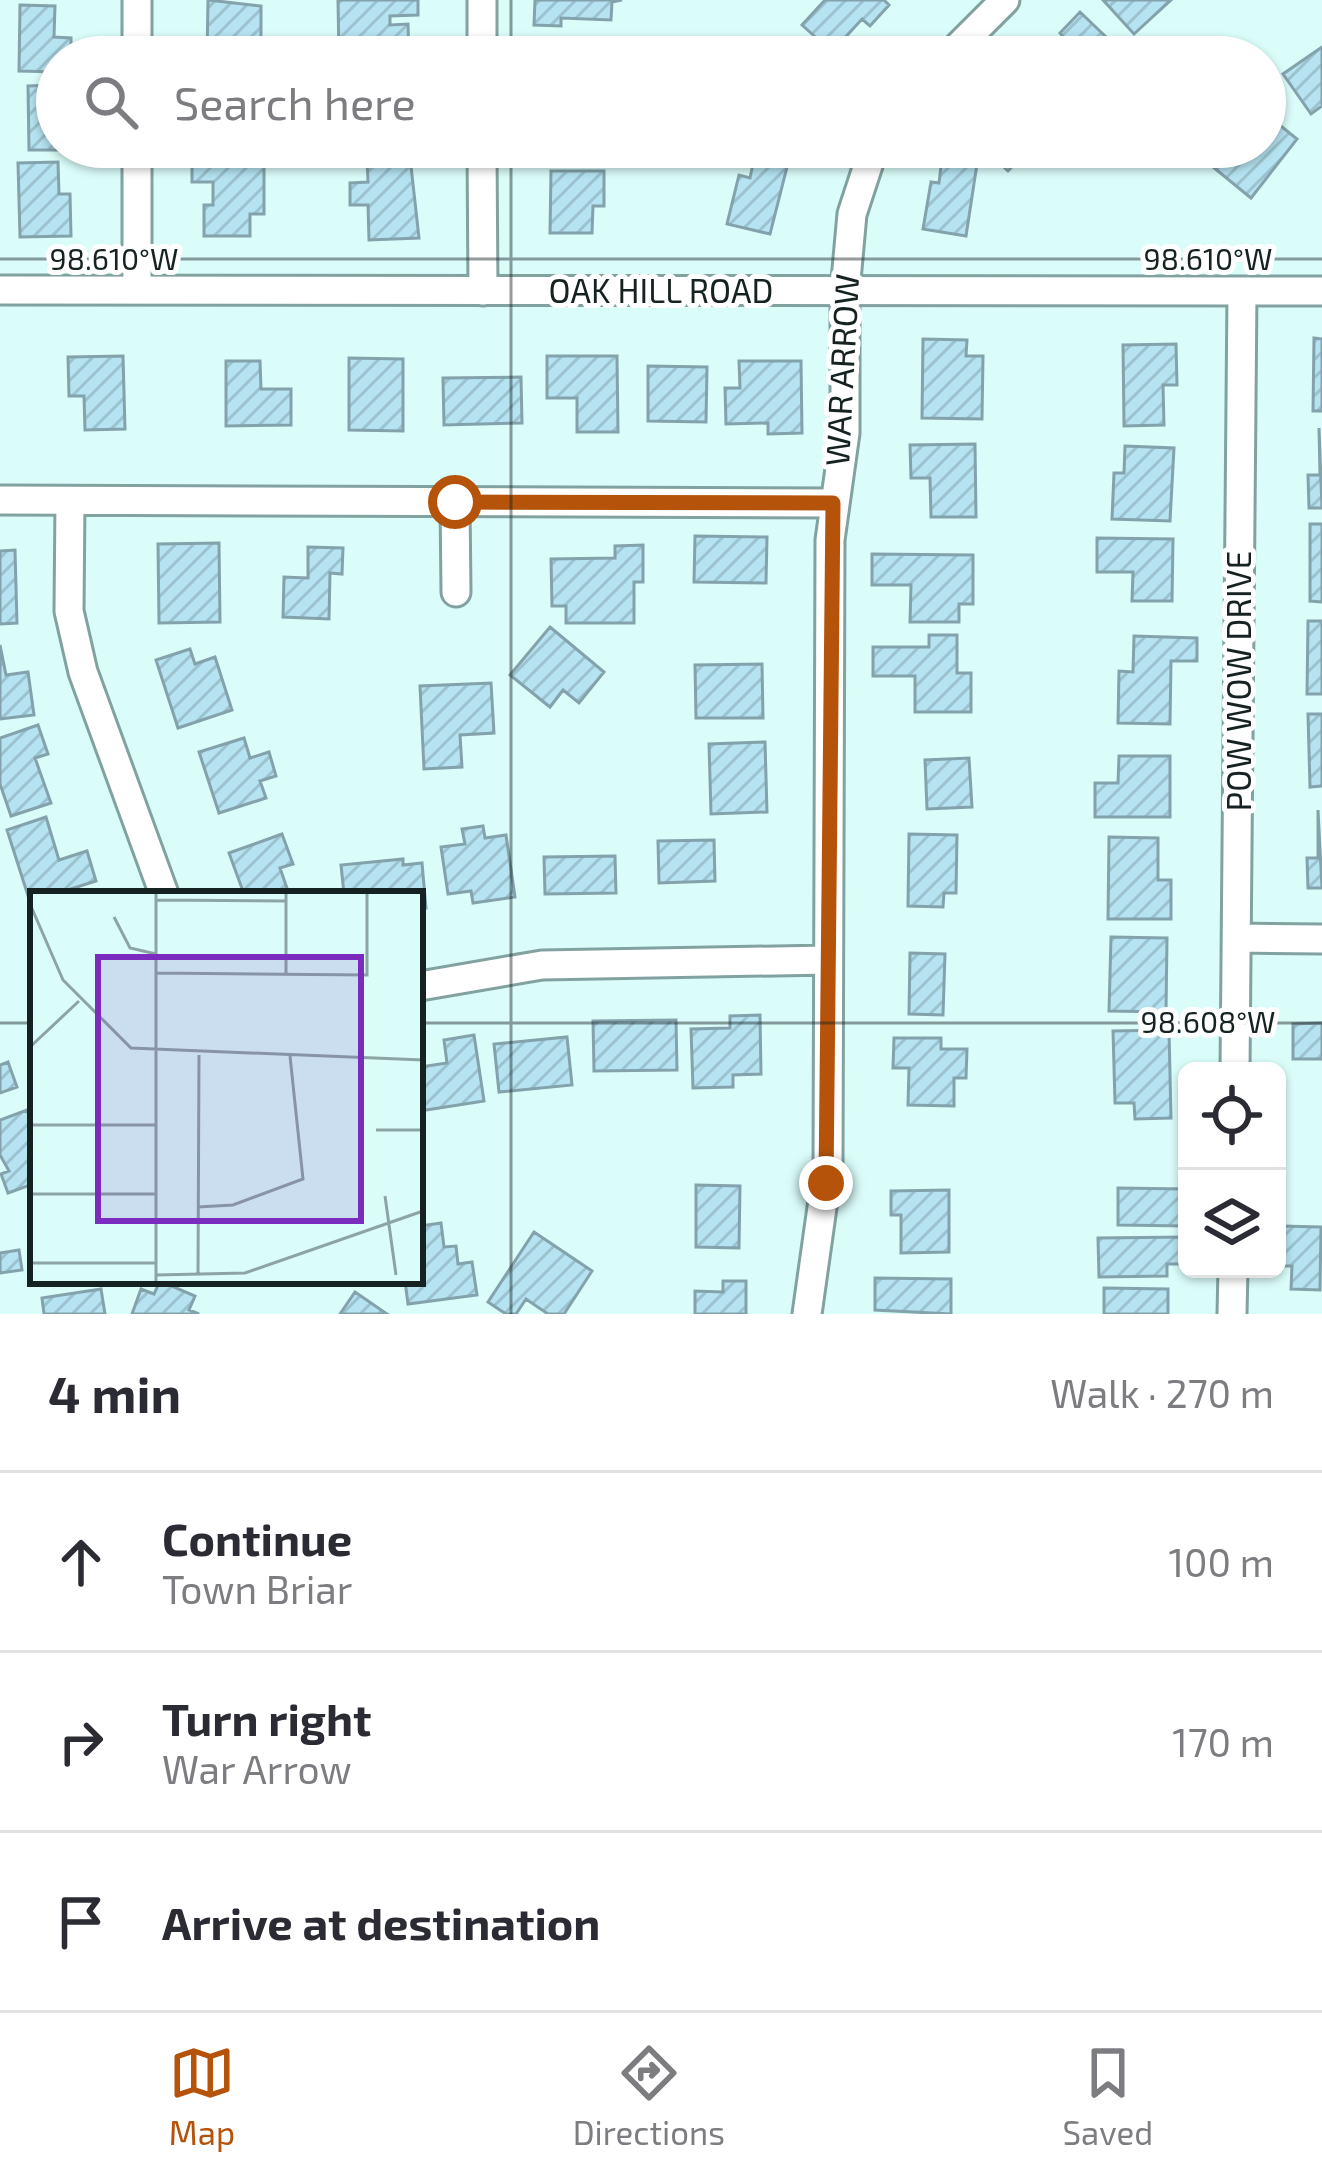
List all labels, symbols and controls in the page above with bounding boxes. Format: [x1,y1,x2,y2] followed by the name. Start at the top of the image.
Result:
[36,36,1286,168] search box
[78,69,144,135] icon: search
[174,75,416,129] text: Search here
[50,240,178,276] text: 98.610°W
[1144,240,1272,276] text: 98.610°W
[549,270,773,310] street label: OAK HILL ROAD
[816,273,866,467] street label: WAR ARROW
[428,475,482,529] route start
[1218,551,1258,811] street label: POW WOW DRIVE
[30,891,423,1284] inset map
[1140,1003,1276,1039] text: 98.608°W
[1178,1062,1286,1278] map controls
[1178,1062,1286,1170] button: locate
[799,1156,853,1210] route end
[1178,1170,1286,1278] button: layers
[48,1362,181,1423] text: 4 min
[1050,1369,1274,1416] text: Walk · 270 m
[162,1511,352,1565] text: Continue
[48,1529,114,1595] icon: ahead
[1169,1538,1274,1585] text: 100 m
[162,1565,352,1612] text: Town Briar
[162,1691,371,1745] text: Turn right
[48,1709,114,1775] icon: right
[1172,1718,1274,1765] text: 170 m
[162,1745,352,1792] text: War Arrow
[48,1889,114,1955] icon: arrive
[162,1895,600,1949] text: Arrive at destination
[169,2040,235,2152] tab: Map
[573,2040,725,2152] tab: Directions
[1063,2040,1153,2152] tab: Saved

